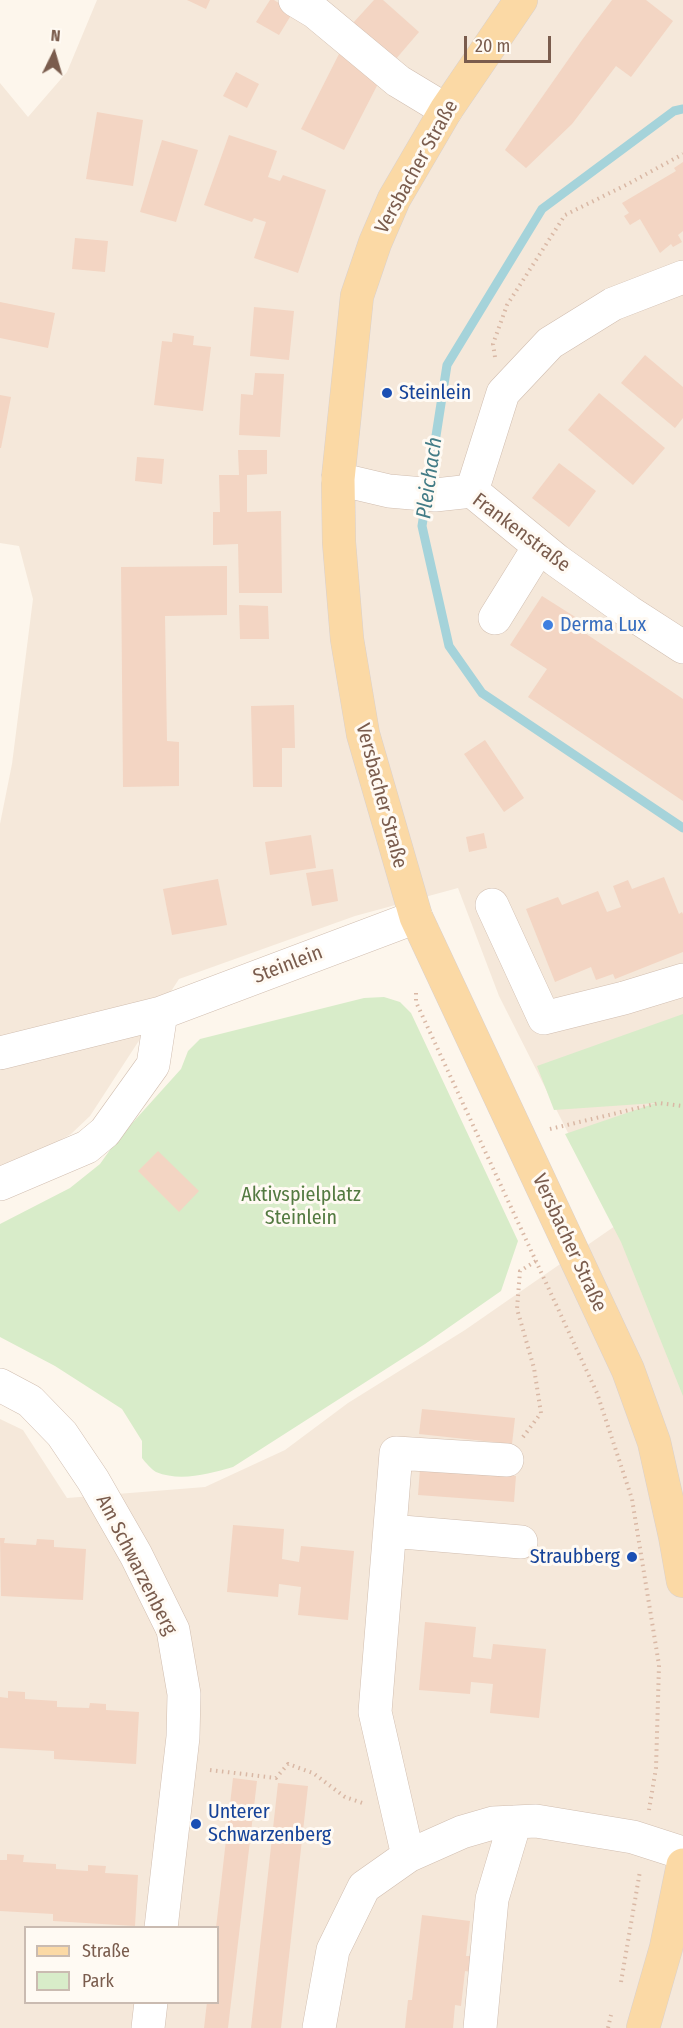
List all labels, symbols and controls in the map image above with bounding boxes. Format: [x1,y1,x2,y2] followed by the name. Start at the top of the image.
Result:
[24,24,84,84] north arrow
[467,24,554,62] scale bar
[50,26,61,45] text: N
[475,35,510,57] text: 20 m
[370,96,464,238] street label: Versbacher Straße
[399,381,471,405] place label: Steinlein
[380,386,394,400] marker: Steinlein
[412,436,448,520] water label: Pleichach
[467,488,575,578] street label: Frankenstraße
[560,613,646,637] place label: Derma Lux
[541,618,555,632] marker: Derma Lux
[350,721,412,871] street label: Versbacher Straße
[250,941,326,989] street label: Steinlein
[527,1170,611,1316] street label: Versbacher Straße
[241,1183,361,1230] park label: Aktivspielplatz Steinlein
[90,1491,182,1639] street label: Am Schwarzenberg
[530,1545,620,1569] place label: Straubberg
[625,1550,639,1564] marker: Straubberg
[208,1800,331,1847] place label: Unterer Schwarzenberg
[189,1817,203,1831] marker: Unterer Schwarzenberg
[24,1926,219,2004] legend
[82,1940,130,1962] text: Straße
[82,1970,114,1992] text: Park

